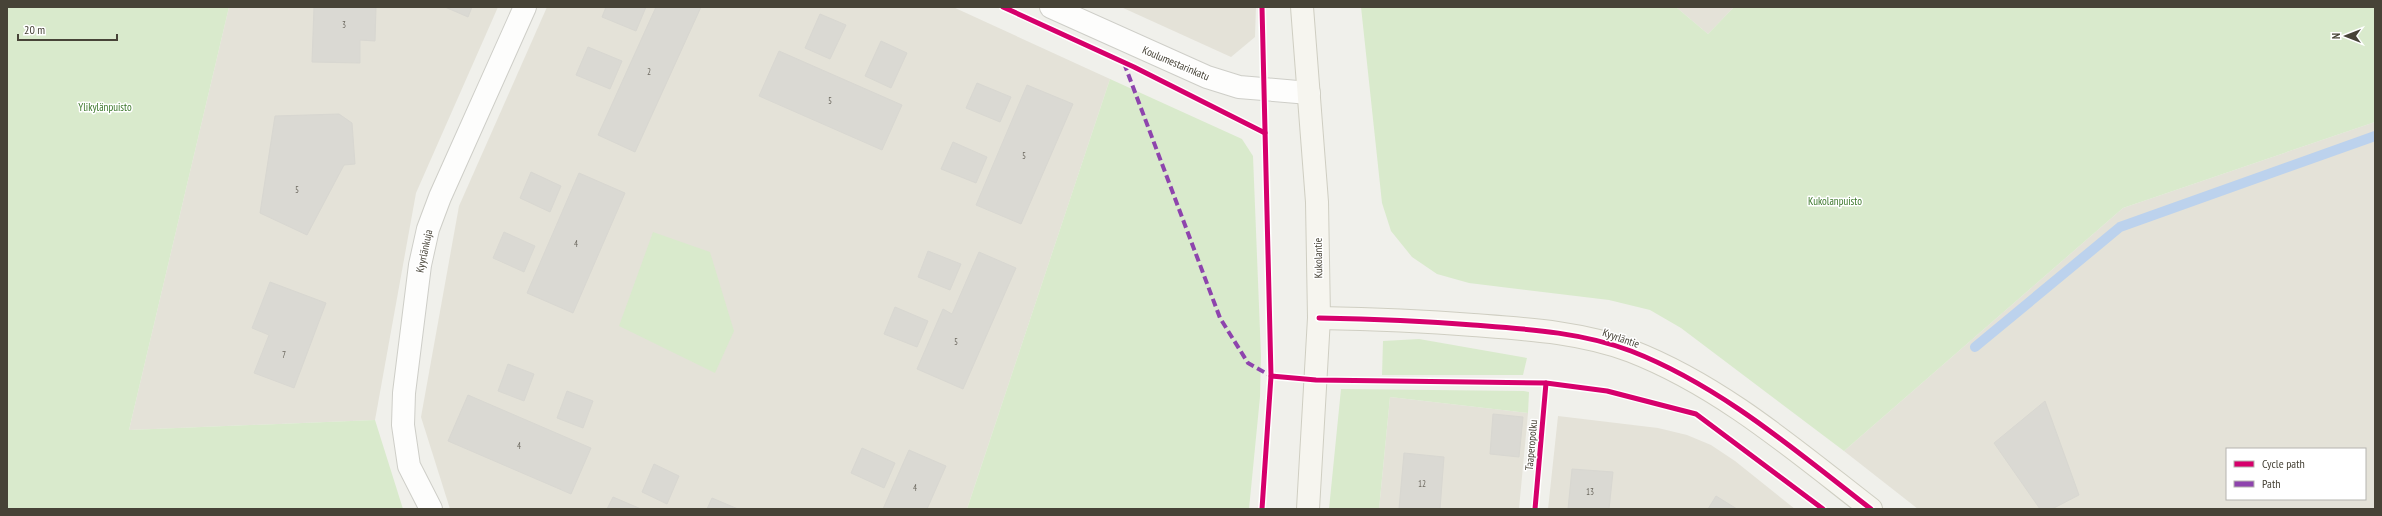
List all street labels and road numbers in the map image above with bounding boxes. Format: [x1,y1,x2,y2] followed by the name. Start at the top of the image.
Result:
[1140,43,1212,83] street label: Koulumestarinkatu
[413,228,435,274] street label: Kyyrlänkuja
[1311,237,1325,278] street label: Kukolantie
[1601,325,1642,351] street label: Kyyrläntie
[1522,419,1540,471] street label: Taaperopolku

